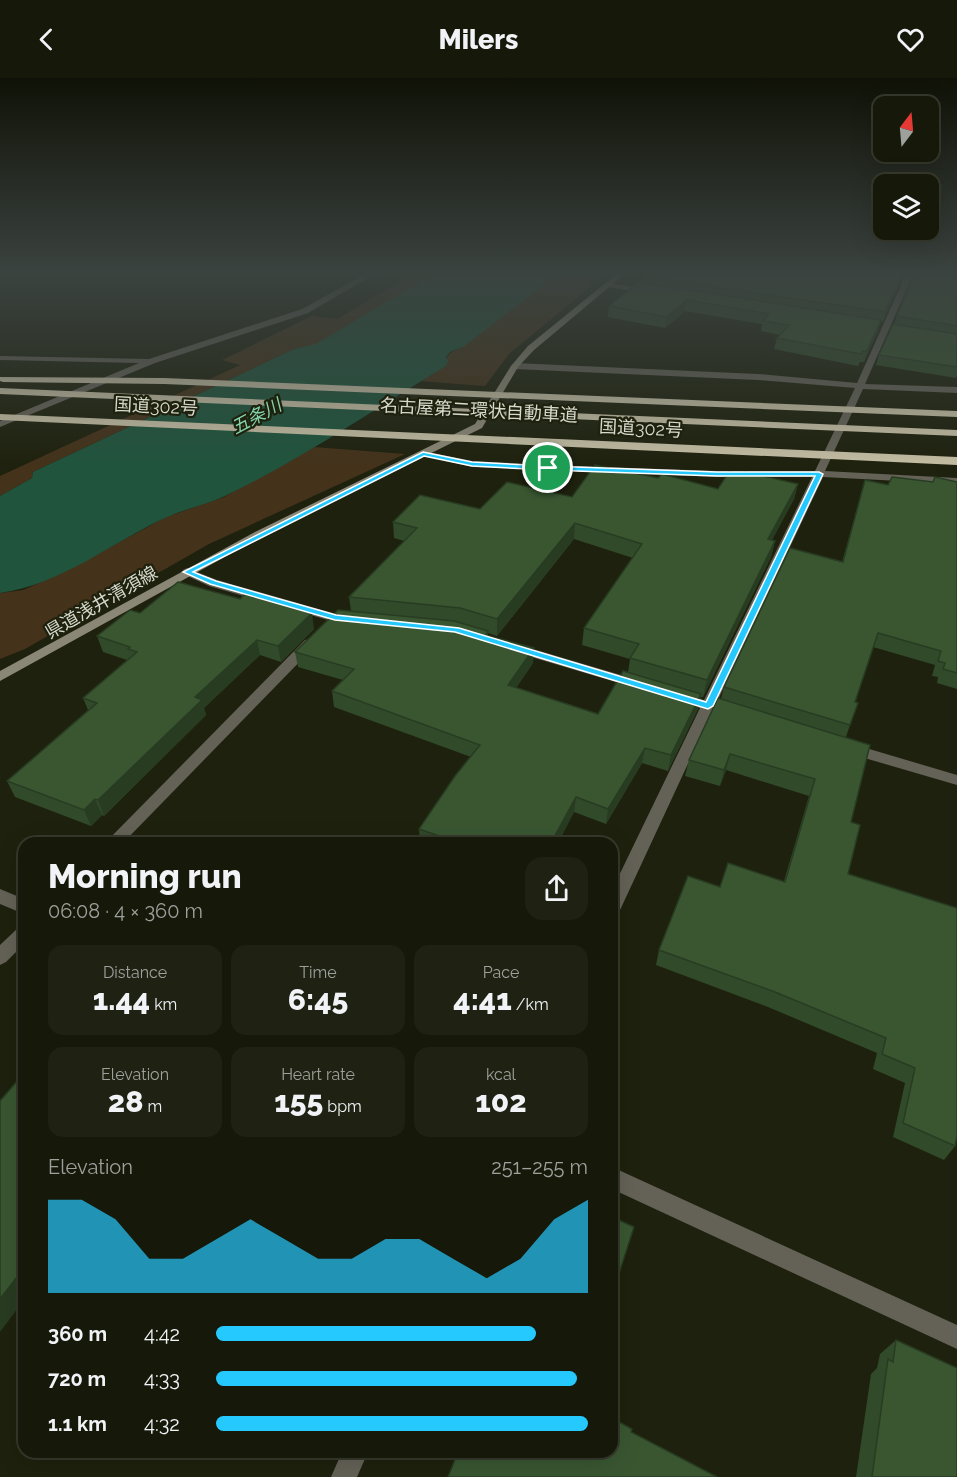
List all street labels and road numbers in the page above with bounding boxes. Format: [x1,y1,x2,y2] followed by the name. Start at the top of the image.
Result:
[114,393,198,419] street label: 国道302号
[380,394,578,426] street label: 名古屋第二環状自動車道
[599,415,683,441] street label: 国道302号
[41,561,161,643] street label: 県道浅井清須線

